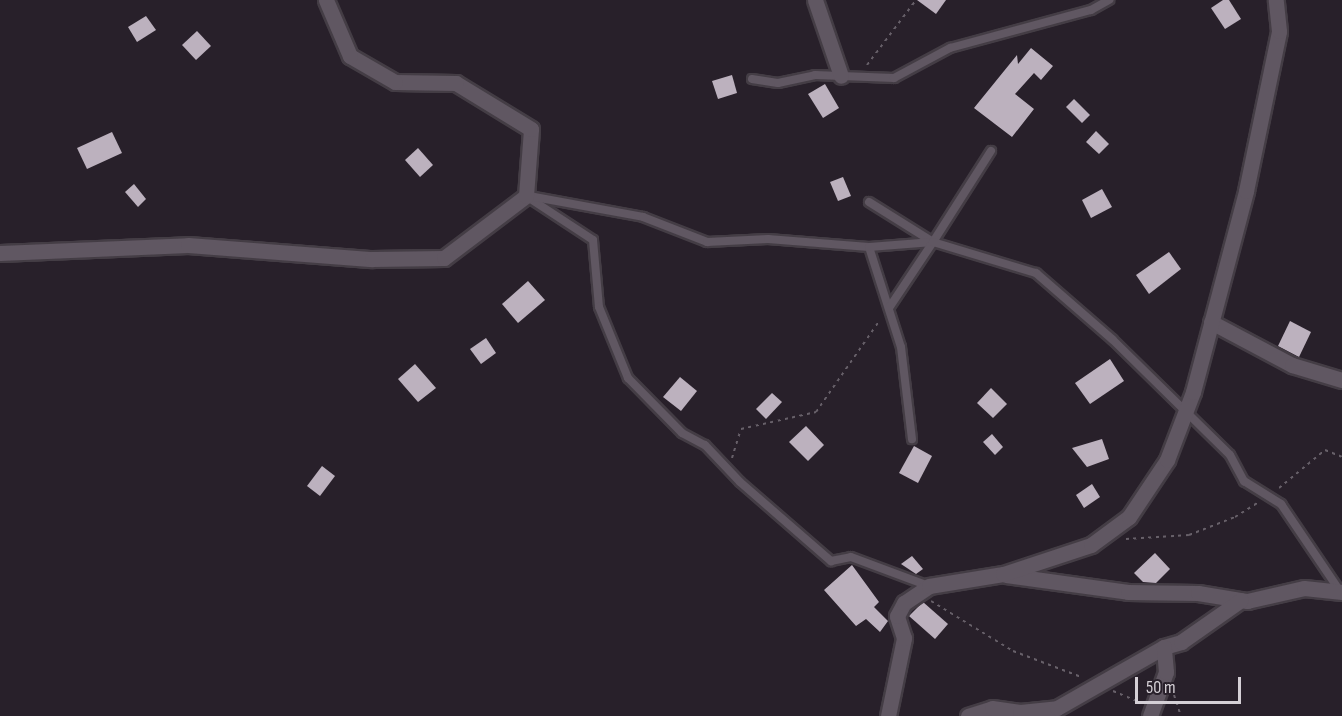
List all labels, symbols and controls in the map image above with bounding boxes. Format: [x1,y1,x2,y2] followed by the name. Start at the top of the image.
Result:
[1138,665,1244,703] scale bar
[1146,677,1176,698] text: 50 m

